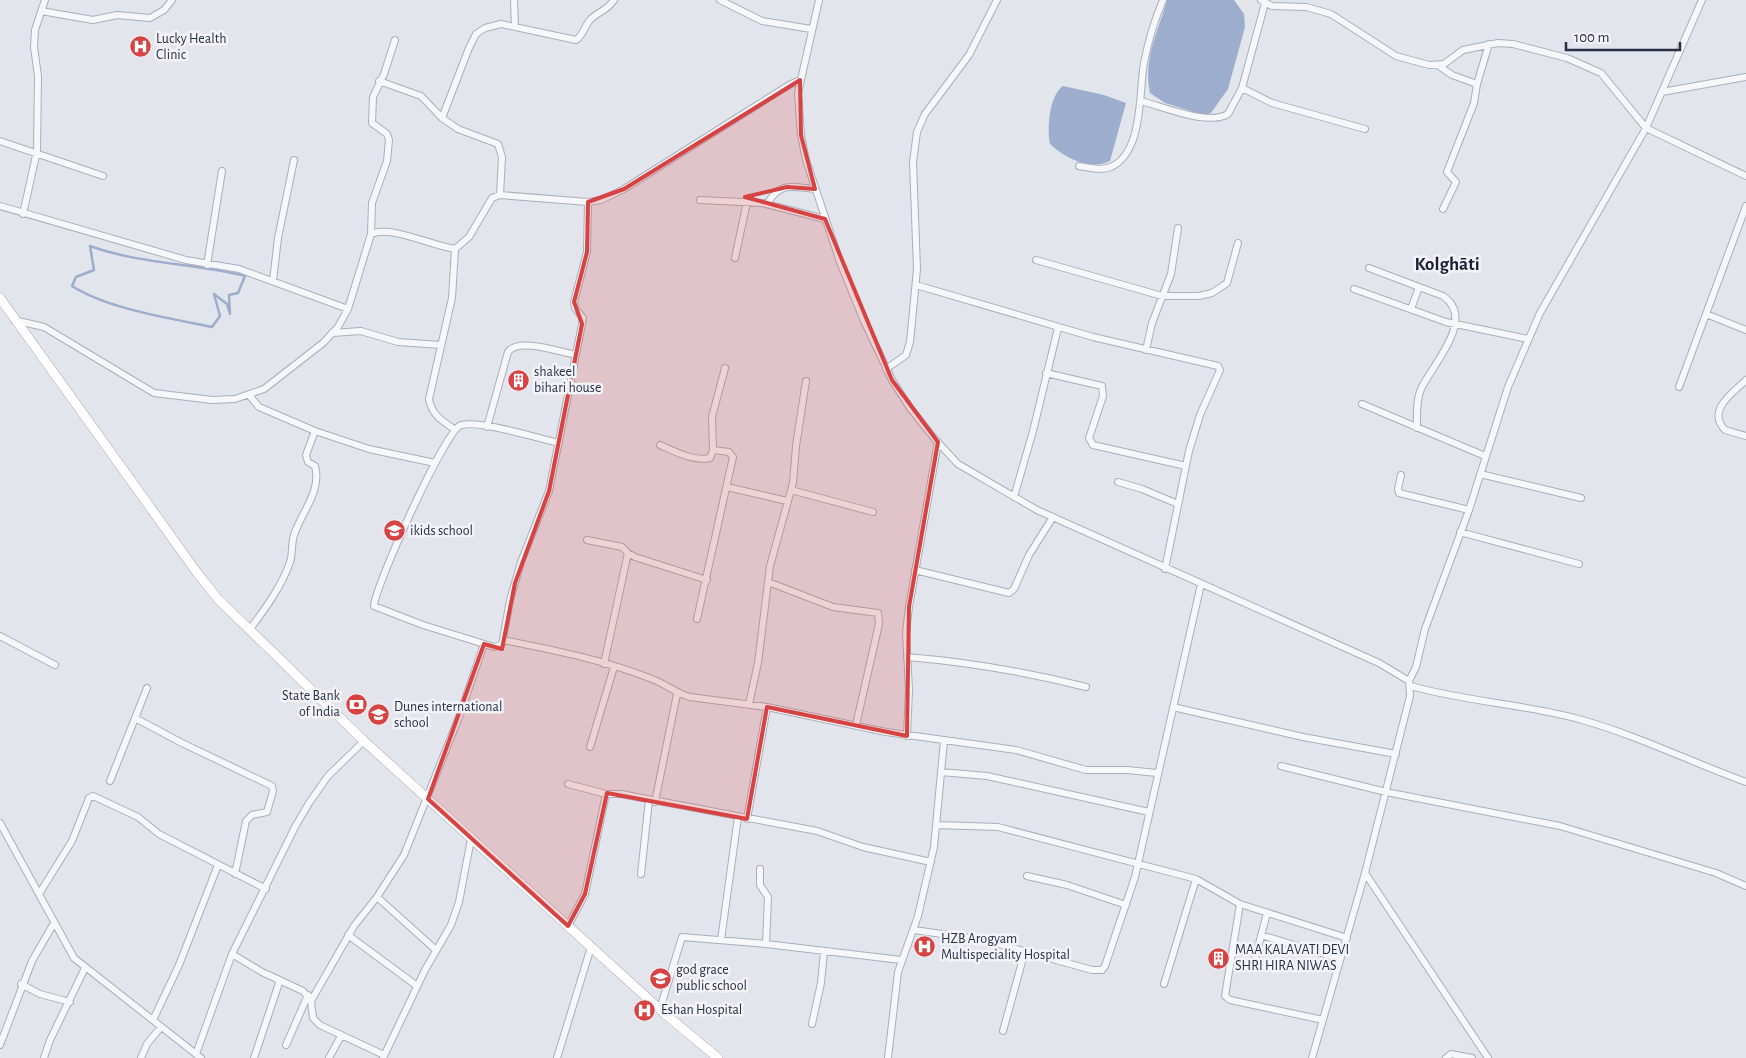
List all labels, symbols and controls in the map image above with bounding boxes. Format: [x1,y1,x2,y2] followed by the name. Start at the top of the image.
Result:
[1566,20,1680,52] scale bar
[1574,30,1609,45] text: 100 m
[156,32,226,62] place label: Lucky Health Clinic
[128,35,152,59] hospital icon: Lucky Health Clinic
[1414,255,1480,274] district label: Kolghāti
[534,365,601,395] place label: shakeel bihari house
[506,368,530,392] building icon: shakeel bihari house
[382,519,406,543] school or university icon: ikids school
[410,524,473,538] place label: ikids school
[282,689,341,719] place label: State Bank of India
[344,692,368,716] bank icon: State Bank of India
[394,700,503,730] place label: Dunes international school
[366,703,390,727] school or university icon: Dunes international school
[941,932,1070,962] place label: HZB Arogyam Multispeciality Hospital
[913,935,937,959] hospital icon: HZB Arogyam Multispeciality Hospital
[1235,943,1349,973] place label: MAA KALAVATI DEVI SHRI HIRA NIWAS
[1207,946,1231,970] building icon: MAA KALAVATI DEVI SHRI HIRA NIWAS
[676,963,747,993] place label: god grace public school
[648,966,672,990] school or university icon: god grace public school
[633,998,657,1022] hospital icon: Eshan Hospital
[661,1003,742,1017] place label: Eshan Hospital

